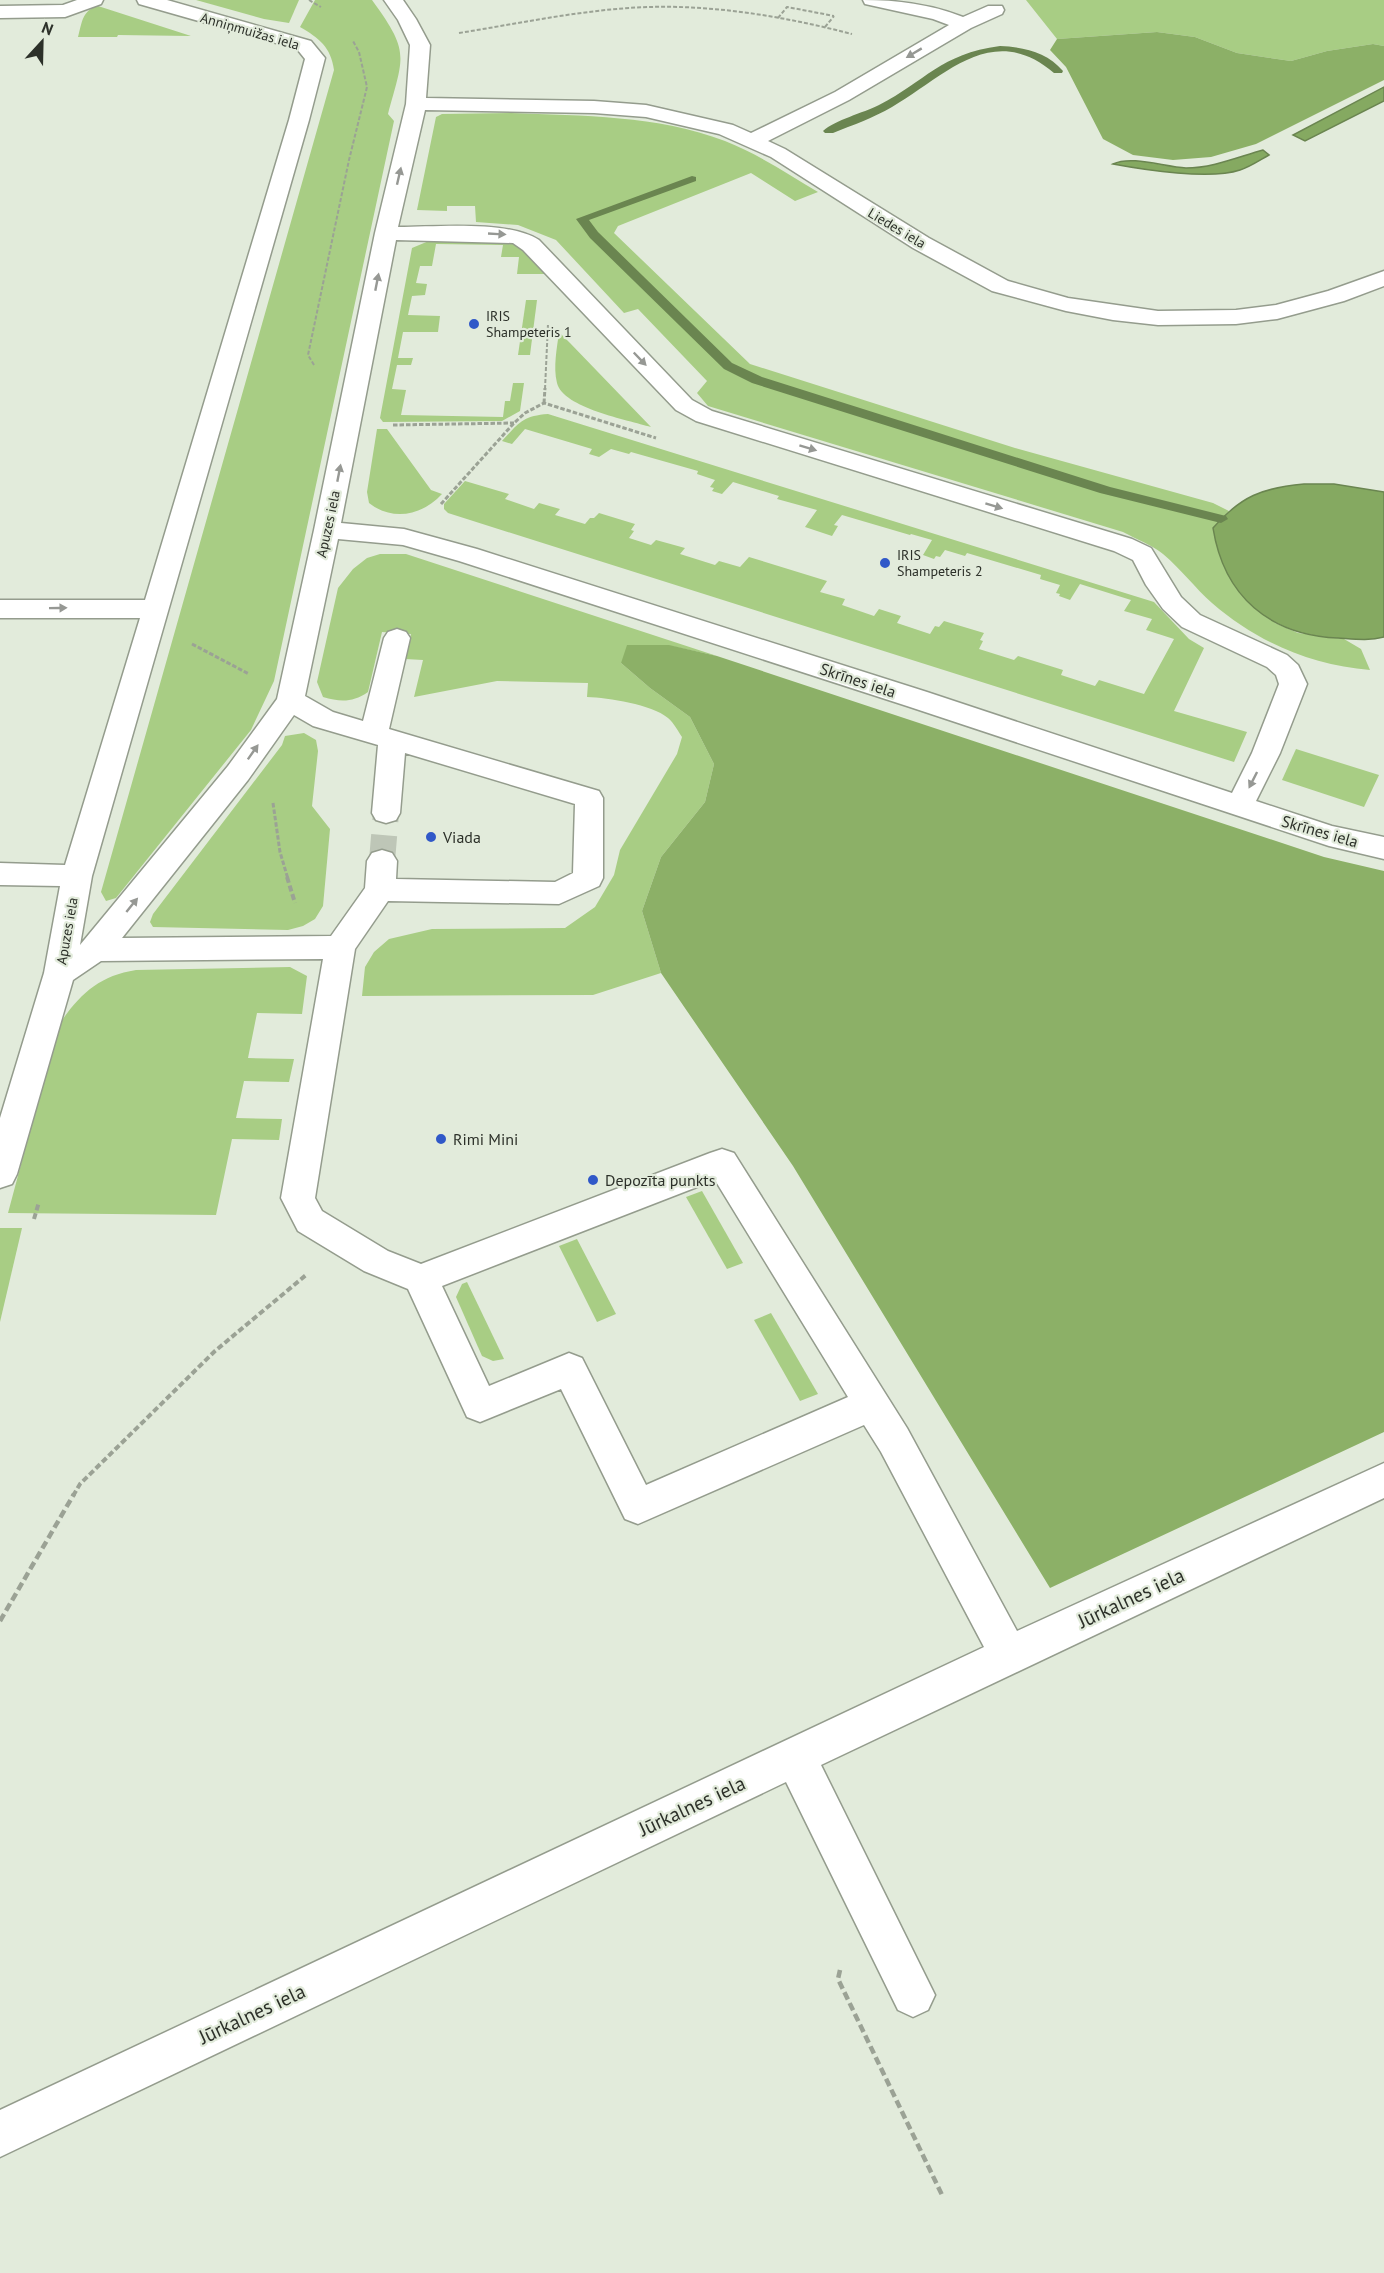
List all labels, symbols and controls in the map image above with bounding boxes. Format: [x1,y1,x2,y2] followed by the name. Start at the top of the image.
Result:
[198,8,302,54] street label: Anniņmuižas iela
[12,12,72,72] north arrow
[39,17,56,39] text: N
[905,48,922,58] one-way arrow
[395,166,404,185] one-way arrow
[865,204,929,252] street label: Liedes iela
[487,230,506,239] one-way arrow
[373,272,382,291] one-way arrow
[486,307,572,341] place label: IRIS Shampeteris 1
[467,317,481,331] marker: IRIS Shampeteris 1
[633,352,647,366] one-way arrow
[799,444,817,453] one-way arrow
[335,463,344,482] one-way arrow
[312,489,344,559] street label: Apuzes iela
[985,502,1003,511] one-way arrow
[897,546,983,580] place label: IRIS Shampeteris 2
[878,556,892,570] marker: IRIS Shampeteris 2
[49,604,68,613] one-way arrow
[817,658,899,702] street label: Skrīnes iela
[247,745,259,761] one-way arrow
[1248,771,1257,788] one-way arrow
[1279,811,1361,851] street label: Skrīnes iela
[442,827,481,847] place label: Viada
[424,830,438,844] marker: Viada
[52,896,82,966] street label: Apuzes iela
[126,897,139,913] one-way arrow
[453,1129,518,1149] place label: Rimi Mini
[434,1132,448,1146] marker: Rimi Mini
[605,1170,716,1190] place label: Depozīta punkts
[586,1173,600,1187] marker: Depozīta punkts
[1073,1562,1189,1634] street label: Jūrkalnes iela
[634,1770,750,1842] street label: Jūrkalnes iela
[194,1978,310,2050] street label: Jūrkalnes iela

